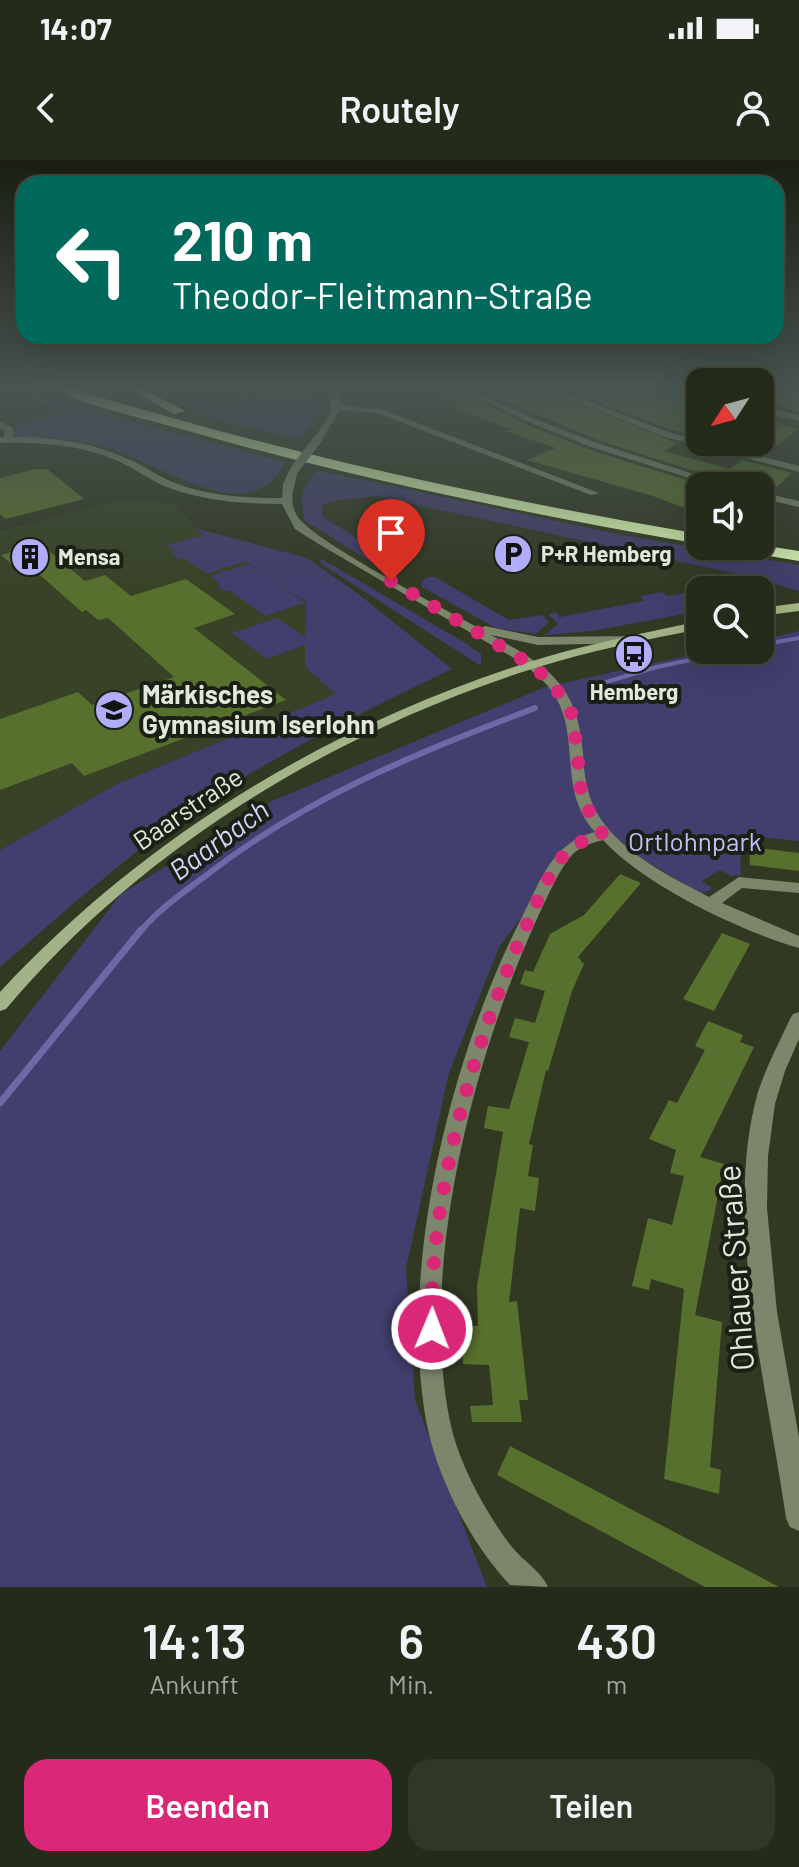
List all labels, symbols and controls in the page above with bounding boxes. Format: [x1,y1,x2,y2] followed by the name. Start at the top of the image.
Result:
[40,10,112,46] text: 14:07
[24,86,68,130] icon: back
[731,86,775,130] icon: person
[339,87,460,130] text: Routely
[172,205,313,272] text: 210 m
[40,208,144,312] icon: left
[172,273,593,316] text: Theodor-Fleitmann-Straße
[686,368,774,456] north arrow
[686,368,774,664] map controls
[686,472,774,560] button: sound
[357,499,425,581] pin
[369,511,413,555] icon: arrive
[492,533,534,575] parking icon: P+R Hemberg
[9,536,51,578] building icon: Mensa
[541,540,671,566] place label: P+R Hemberg
[58,543,120,569] place label: Mensa
[686,576,774,664] button: search
[613,633,655,675] bus stop icon: Hemberg
[142,678,375,739] place label: Märkisches Gymnasium Iserlohn
[590,678,678,704] place label: Hemberg
[93,689,135,731] school or university icon: Märkisches Gymnasium Iserlohn
[127,760,248,856] street label: Baarstraße
[162,792,275,887] water label: Baarbach
[628,825,762,856] park label: Ortlohnpark
[708,1164,760,1372] street label: Ohlauer Straße
[390,1287,474,1371] position arrow
[142,1611,246,1669] text: 14:13
[399,1611,424,1669] text: 6
[576,1611,657,1669] text: 430
[149,1668,239,1699] text: Ankunft
[388,1668,434,1699] text: Min.
[606,1668,627,1699] text: m
[24,1759,392,1851] button: Beenden
[408,1759,775,1851] button: Teilen

